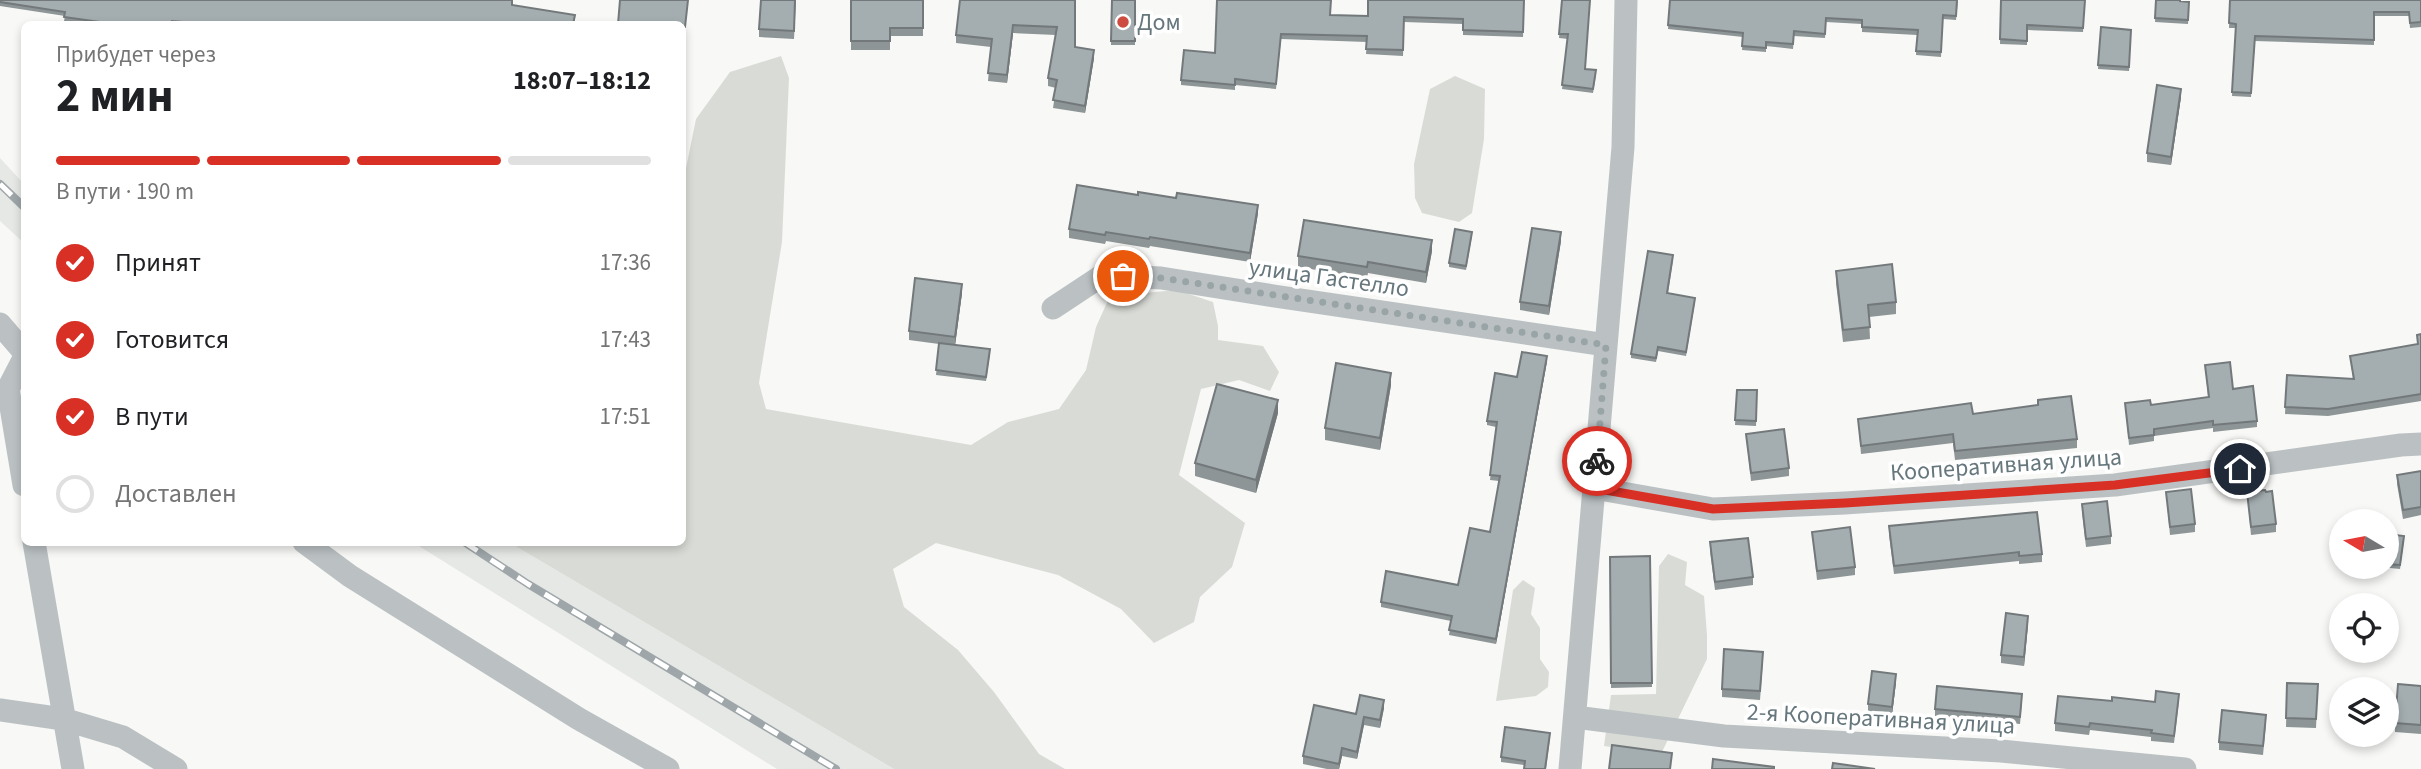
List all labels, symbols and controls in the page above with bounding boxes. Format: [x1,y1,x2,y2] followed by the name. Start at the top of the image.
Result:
[1137,5,1181,40] place label: Дом
[1115,14,1131,30] marker: Дом
[56,38,216,71] text: Прибудет через
[513,62,651,99] text: 18:07–18:12
[56,64,173,129] text: 2 мин
[56,175,194,208] text: В пути · 190 m
[56,244,94,282] icon: check
[115,244,201,281] text: Принят
[600,246,651,279] text: 17:36
[1093,246,1153,306] pin
[1247,249,1411,307] street label: улица Гастелло
[1104,257,1142,295] icon: bag
[56,321,94,359] icon: check
[115,321,229,358] text: Готовится
[600,323,651,356] text: 17:43
[56,398,94,436] icon: check
[115,398,189,435] text: В пути
[600,400,651,433] text: 17:51
[1562,426,1632,496] courier
[1889,439,2123,491] street label: Кооперативная улица
[2210,439,2270,499] pin
[1578,442,1616,480] icon: bike
[2221,450,2259,488] icon: home
[115,475,237,512] text: Доставлен
[2329,509,2399,579] north arrow
[2329,509,2399,747] map controls
[2329,593,2399,663] button: locate
[2329,677,2399,747] button: layers
[1746,694,2016,744] street label: 2-я Кооперативная улица

